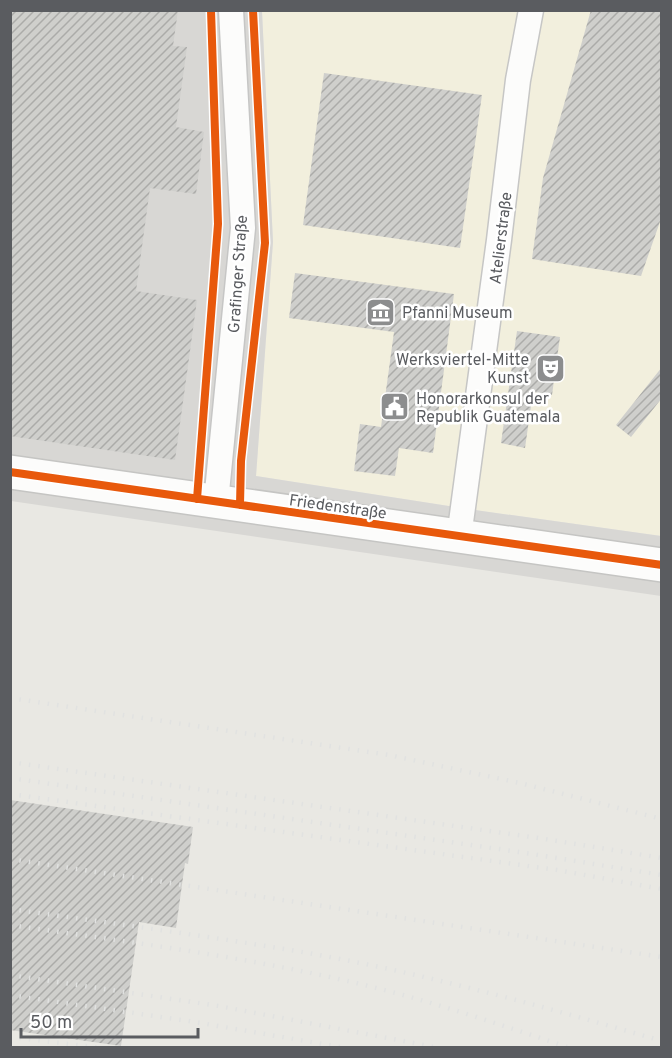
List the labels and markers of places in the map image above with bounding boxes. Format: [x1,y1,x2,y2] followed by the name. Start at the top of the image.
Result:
[365,296,397,328] museum icon: Pfanni Museum
[402,304,513,324] place label: Pfanni Museum
[396,351,529,389] place label: Werksviertel-Mitte Kunst
[534,352,566,384] theatre icon: Werksviertel-Mitte Kunst
[416,390,560,428] place label: Honorarkonsul der Republik Guatemala
[379,391,411,423] public building icon: Honorarkonsul der Republik Guatemala

